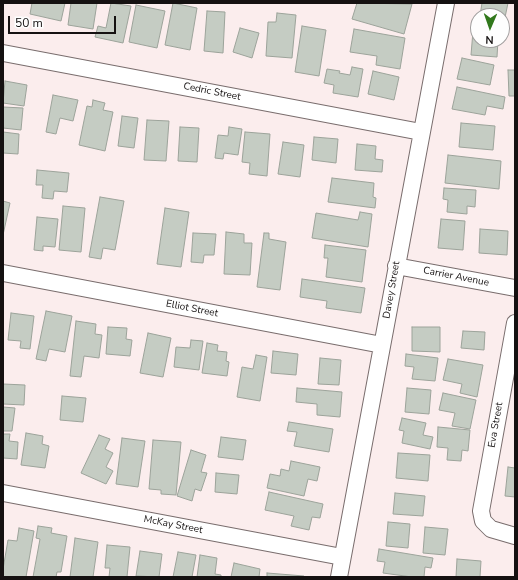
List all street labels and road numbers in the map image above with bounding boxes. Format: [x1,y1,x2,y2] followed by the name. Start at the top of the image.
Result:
[182,81,242,103] street label: Cedric Street
[381,260,403,320] street label: Davey Street
[422,265,490,289] street label: Carrier Avenue
[165,298,219,320] street label: Elliot Street
[486,401,506,449] street label: Eva Street
[143,513,203,537] street label: McKay Street

